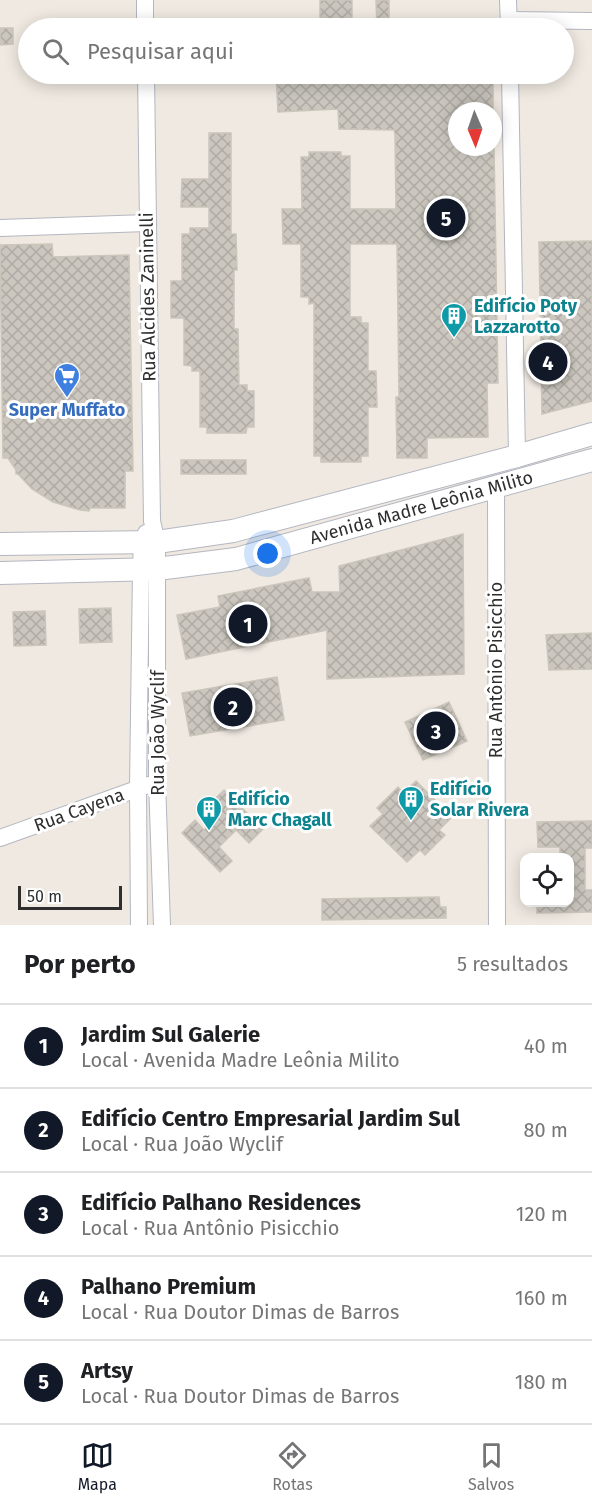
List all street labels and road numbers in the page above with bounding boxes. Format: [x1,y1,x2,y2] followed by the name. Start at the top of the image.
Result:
[136,212,160,382] street label: Rua Alcides Zaninelli
[307,466,535,549] street label: Avenida Madre Leônia Milito
[485,582,507,758] street label: Rua Antônio Pisicchio
[147,668,169,796] street label: Rua João Wyclif
[31,784,127,836] street label: Rua Cayena

